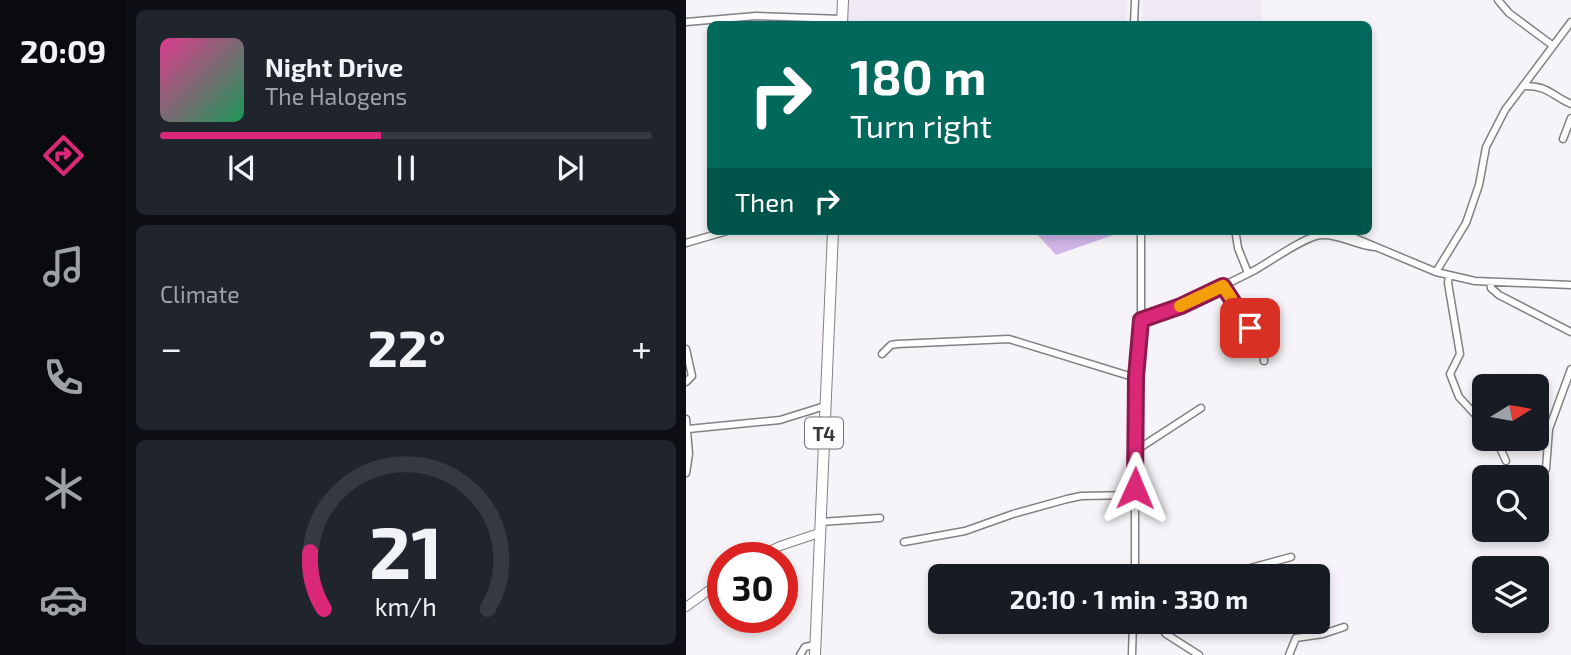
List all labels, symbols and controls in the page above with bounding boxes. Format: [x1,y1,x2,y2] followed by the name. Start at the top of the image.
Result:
[20,31,106,69] text: 20:09
[850,46,986,105] text: 180 m
[735,49,826,140] icon: right
[265,51,403,82] text: Night Drive
[265,82,407,110] text: The Halogens
[850,106,992,144] text: Turn right
[39,131,88,180] icon: directions
[223,149,261,187] icon: previous
[387,149,425,187] icon: pause
[551,149,589,187] icon: next
[808,182,846,220] icon: right
[735,186,794,217] text: Then
[39,242,88,291] icon: music
[160,280,240,308] text: Climate
[1220,298,1280,358] pin
[1231,309,1269,347] icon: arrive
[367,315,446,377] text: 22°
[160,324,182,370] text: −
[631,324,652,370] text: +
[39,353,88,402] icon: phone
[1472,374,1549,452] north arrow
[1472,374,1549,633] map controls
[805,418,843,448] road number: T4
[1098,451,1172,525] position arrow
[39,464,88,513] icon: climate
[1472,465,1549,542] button: search
[369,506,443,594] text: 21
[707,542,798,633] speed limit sign: 30
[1472,556,1549,633] button: layers
[39,575,88,624] icon: car
[1010,583,1248,614] text: 20:10 · 1 min · 330 m
[375,590,437,620] text: km/h

